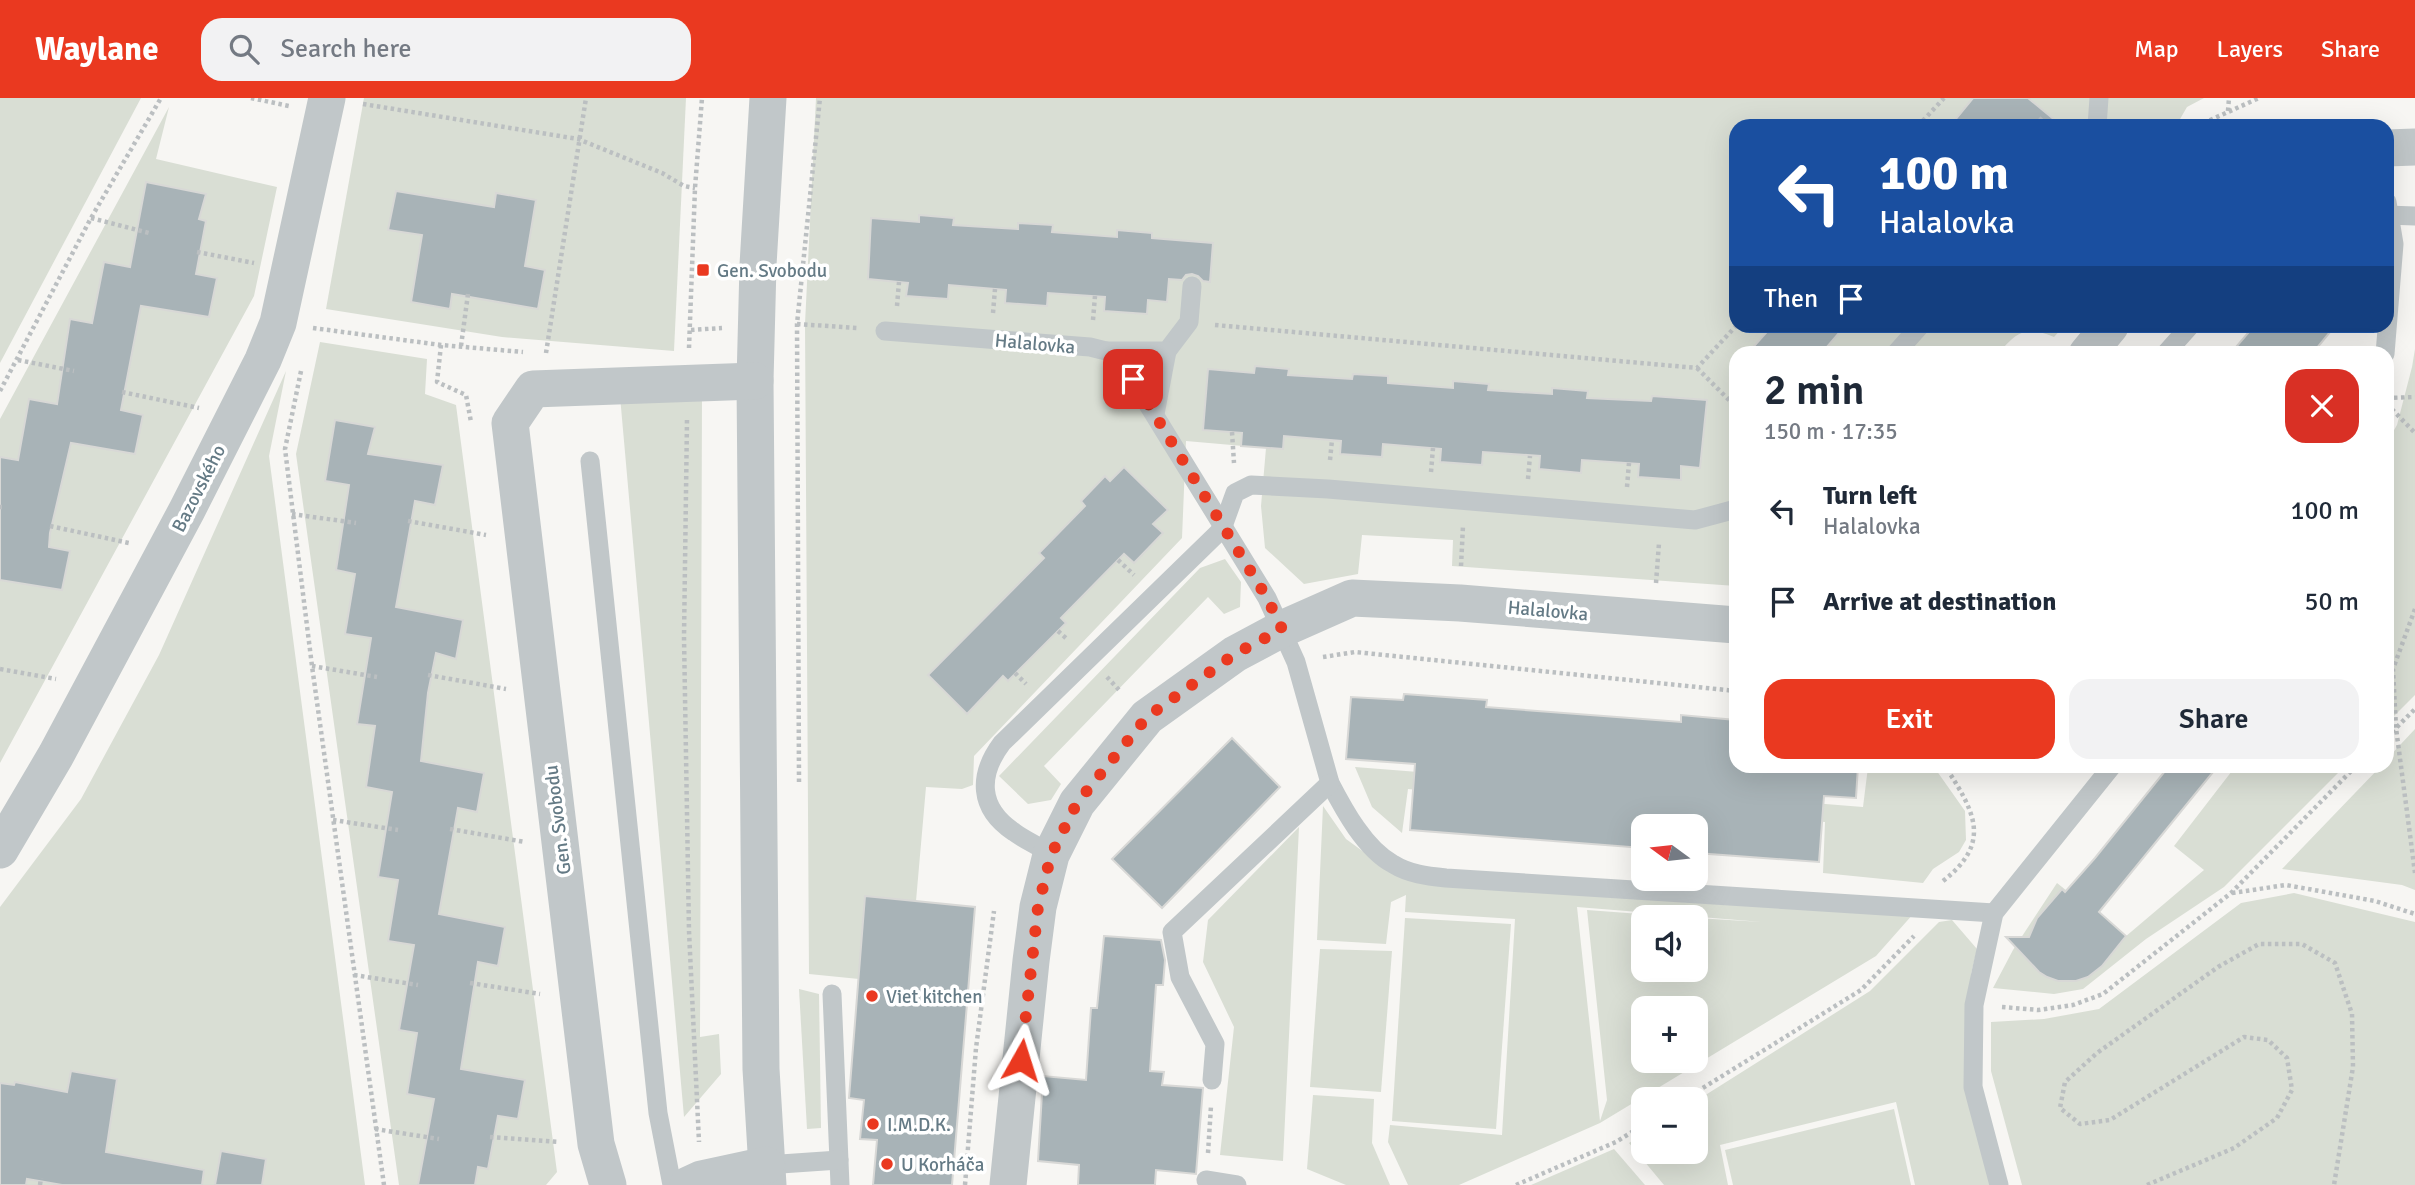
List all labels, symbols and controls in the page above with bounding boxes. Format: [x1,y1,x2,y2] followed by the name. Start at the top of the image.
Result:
[201,18,691,81] search box
[35,29,159,70] text: Waylane
[225,30,263,68] icon: search
[281,33,412,65] text: Search here
[2134,34,2179,64] text: Map
[2217,34,2283,64] text: Layers
[2321,34,2380,64] text: Share
[1879,143,2009,203] text: 100 m
[1764,147,1855,238] icon: left
[1879,203,2015,242] text: Halalovka
[717,259,827,283] place label: Gen. Svobodu
[695,262,711,278] marker: Gen. Svobodu
[1832,280,1870,318] icon: arrive
[1764,283,1818,315] text: Then
[994,329,1076,359] street label: Halalovka
[1103,349,1163,409] pin
[1114,360,1152,398] icon: arrive
[1764,365,1865,416] text: 2 min
[2285,369,2359,443] button: close
[1764,417,1898,446] text: 150 m · 17:35
[167,441,231,536] street label: Bazovského
[1823,480,1917,512] text: Turn left
[1764,492,1802,530] icon: left
[2290,495,2359,527] text: 100 m
[1823,512,1921,541] text: Halalovka
[1764,583,1802,621] icon: arrive
[1823,586,2056,618] text: Arrive at destination
[2304,586,2359,618] text: 50 m
[1507,596,1589,626] street label: Halalovka
[1764,679,2055,759] button: Exit
[2069,679,2359,759] button: Share
[539,764,577,876] street label: Gen. Svobodu
[1631,814,1708,891] north arrow
[1631,814,1708,1164] map controls
[1631,905,1708,982] button: sound
[886,985,983,1009] place label: Viet kitchen
[864,988,880,1004] marker: Viet kitchen
[1631,996,1708,1073] button: +
[984,1023,1058,1097] position arrow
[1631,1087,1708,1164] button: −
[887,1113,951,1137] place label: I.M.D.K.
[865,1116,881,1132] marker: I.M.D.K.
[901,1153,984,1177] place label: U Korháča
[879,1156,895,1172] marker: U Korháča

